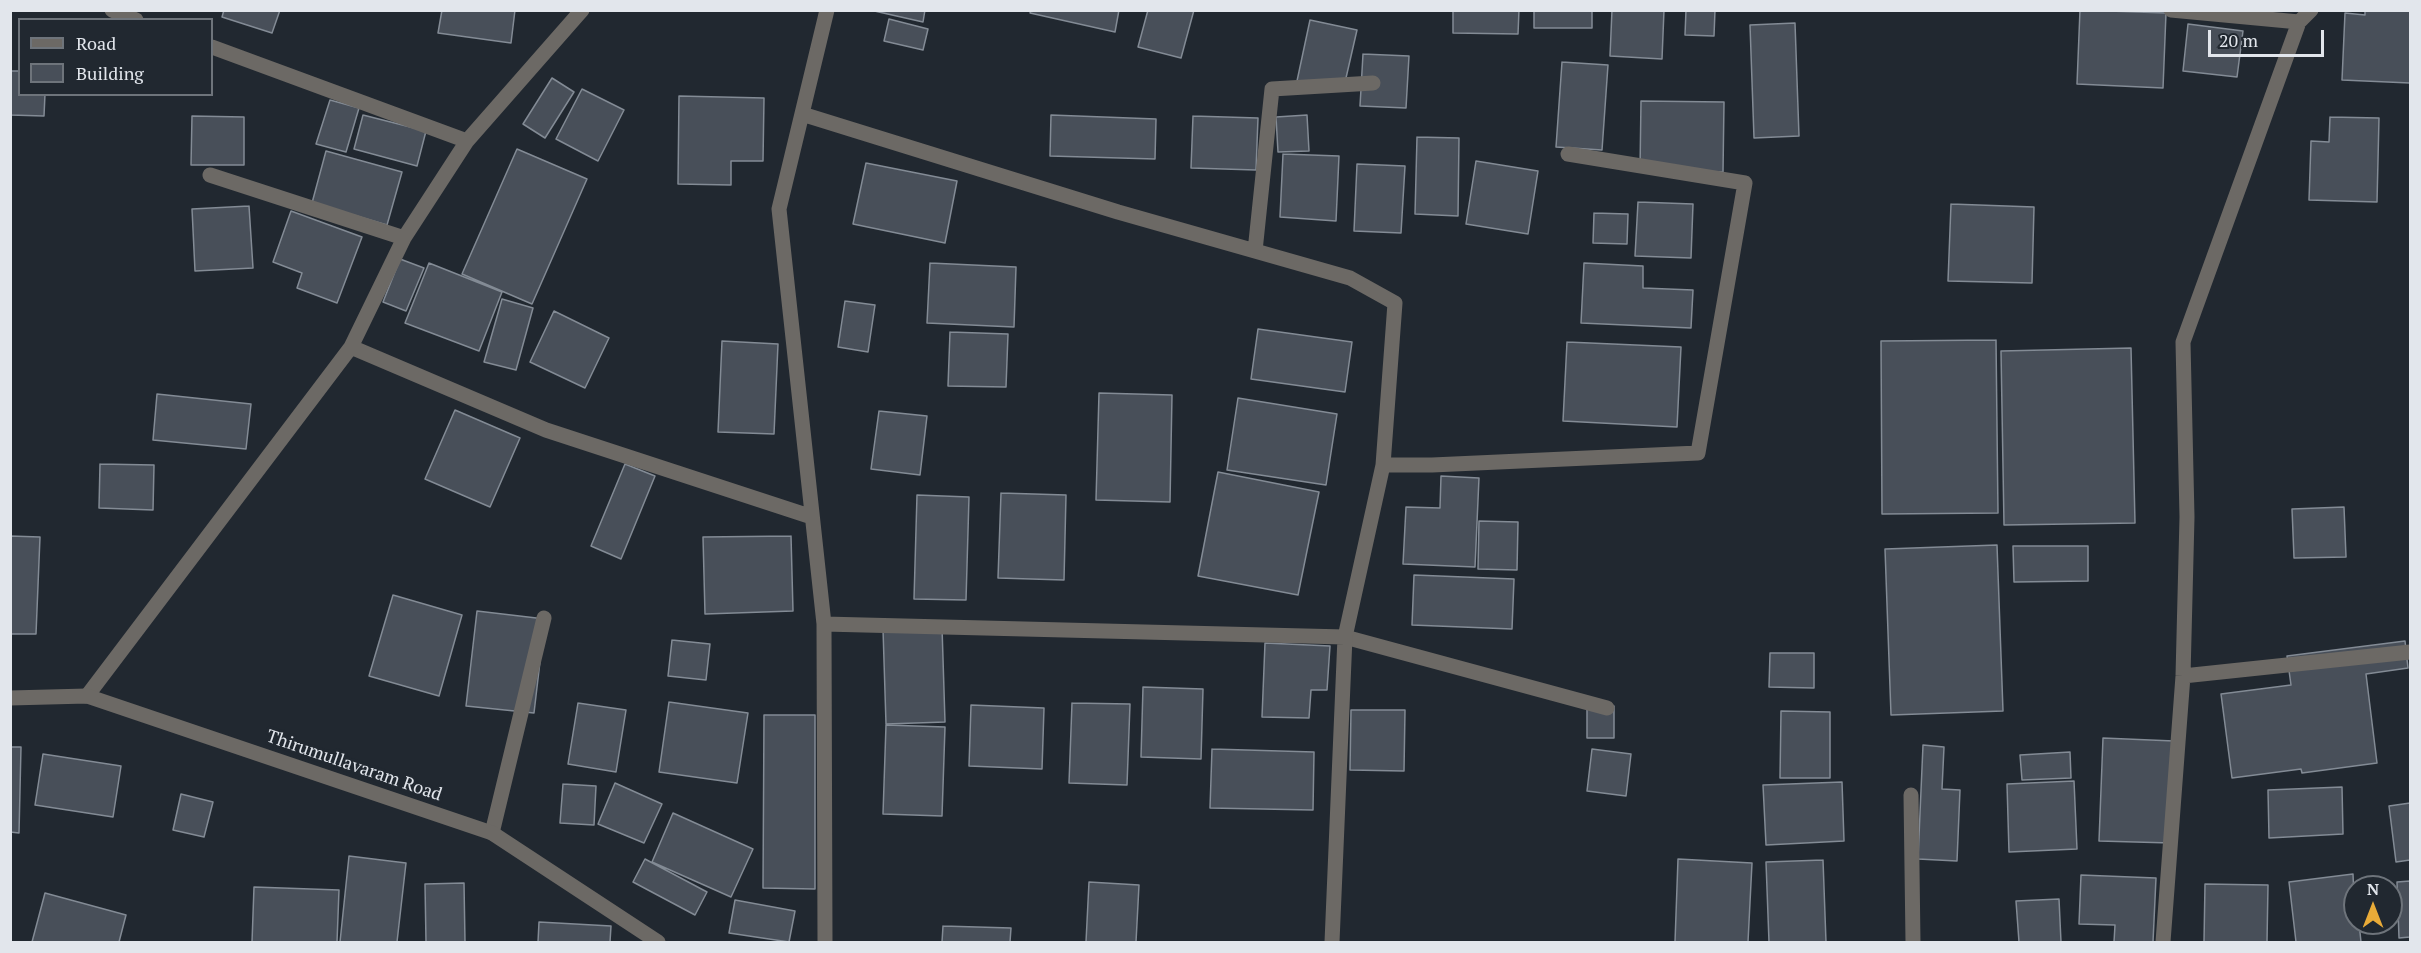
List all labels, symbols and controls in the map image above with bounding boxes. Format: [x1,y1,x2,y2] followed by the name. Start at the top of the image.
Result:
[18,18,213,96] legend
[2211,18,2326,56] scale bar
[2219,28,2258,52] text: 20 m
[76,31,116,55] text: Road
[76,61,144,85] text: Building
[263,726,445,806] street label: Thirumullavaram Road
[2343,875,2403,935] north arrow
[2367,878,2379,900] text: N

